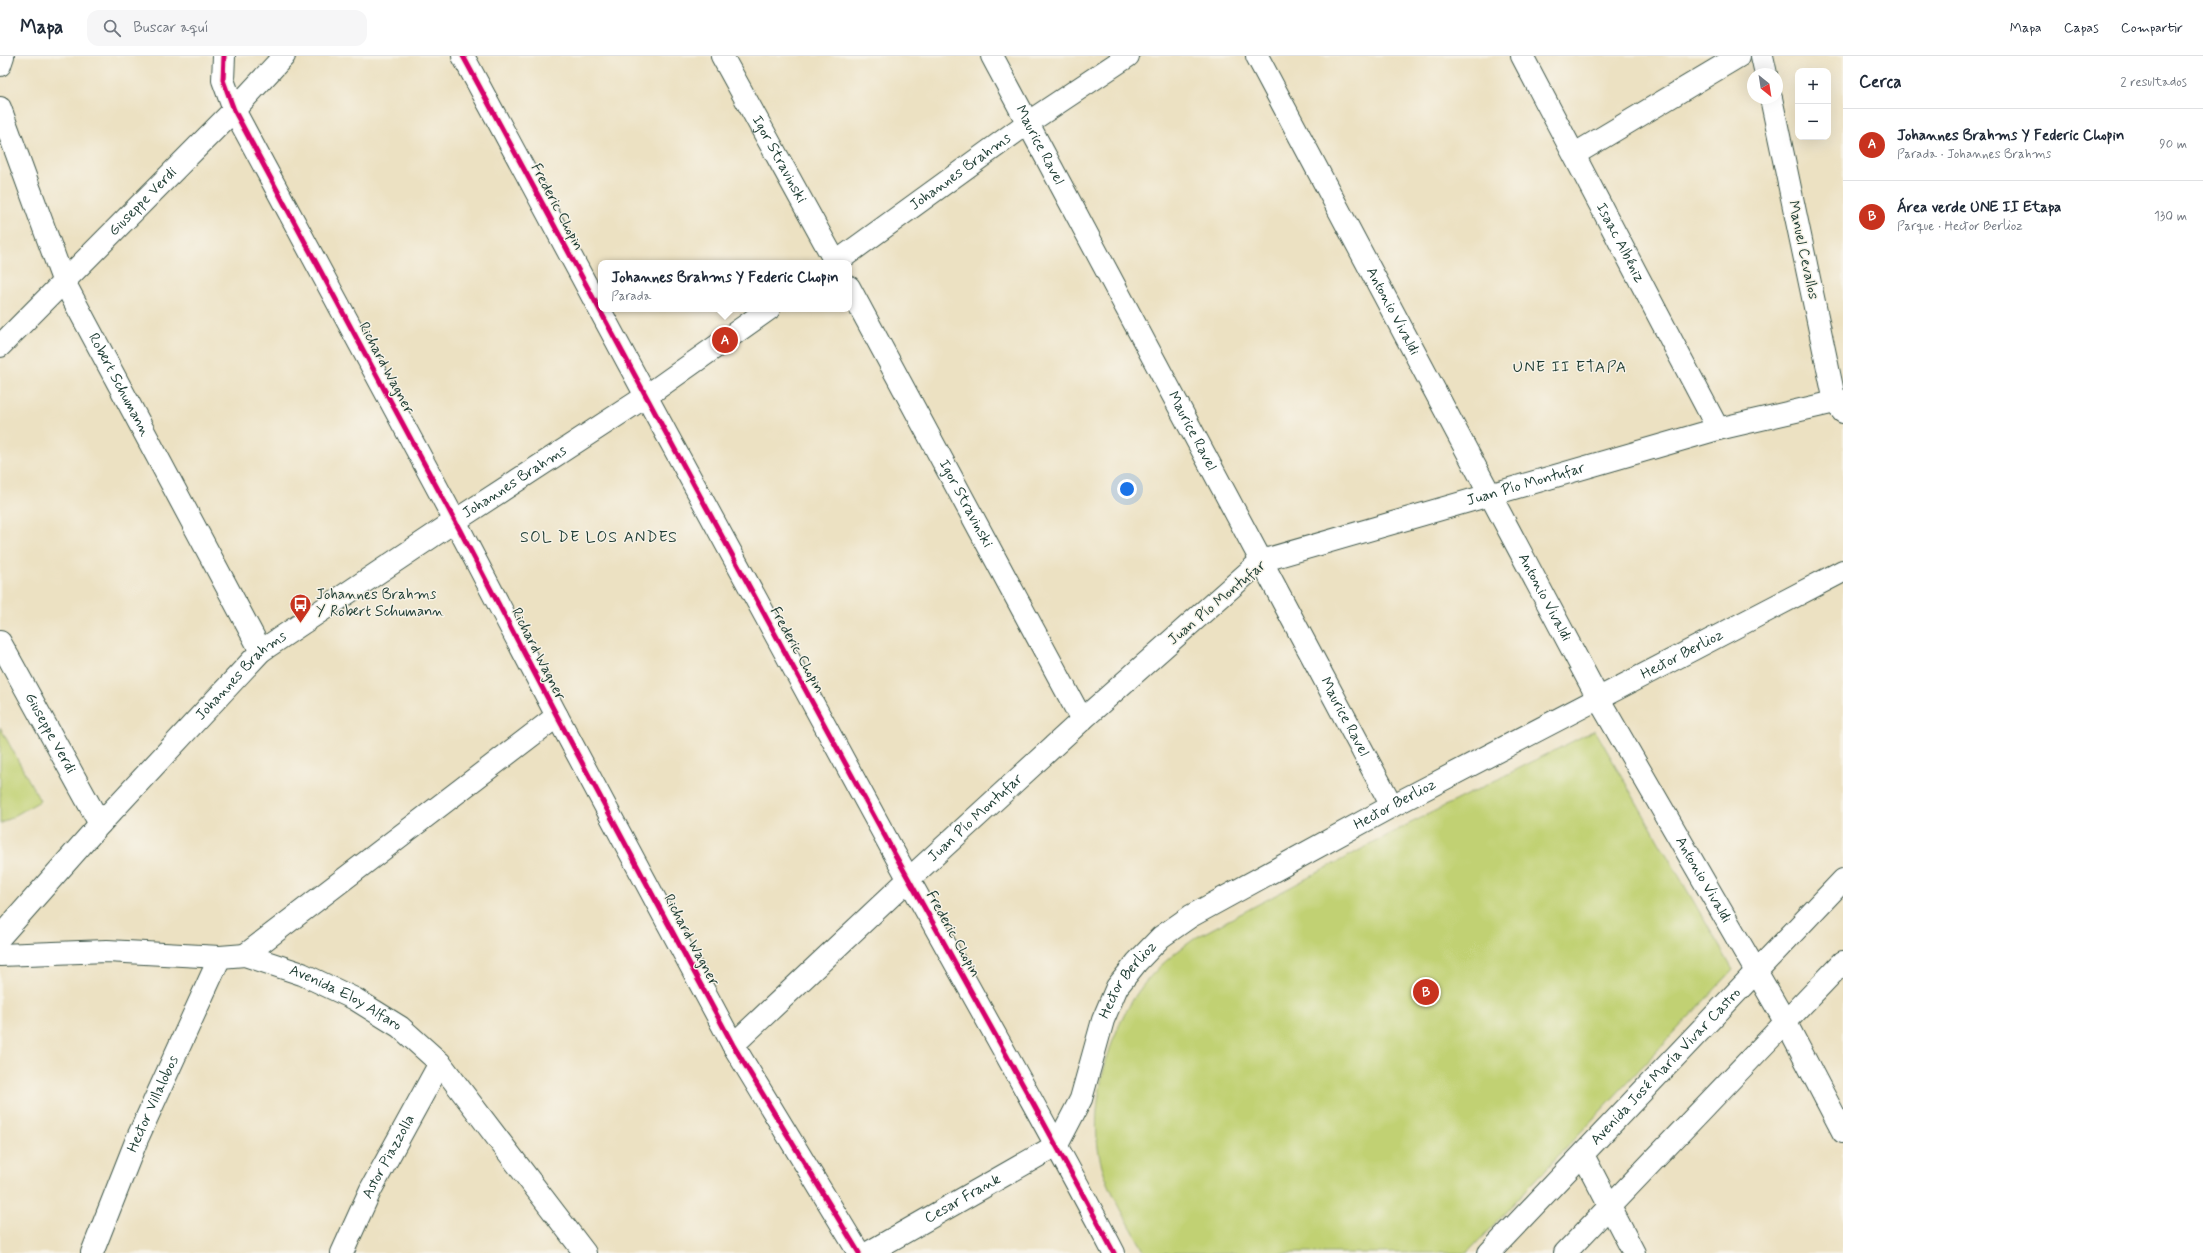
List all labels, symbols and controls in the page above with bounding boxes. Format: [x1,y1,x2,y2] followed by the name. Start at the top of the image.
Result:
[87,10,367,46] search box
[20,15,63,40] text: Mapa
[101,17,123,39] icon: search
[133,18,209,38] text: Buscar aquí
[2010,19,2042,37] text: Mapa
[2064,19,2099,37] text: Capas
[2121,19,2183,37] text: Compartir
[1747,68,1783,104] north arrow
[1795,68,1831,140] map controls
[1795,68,1831,104] button: +
[1859,71,1902,93] text: Cerca
[2120,74,2187,91] text: 2 resultados
[1010,102,1069,188] street label: Maurice Ravel
[1795,104,1831,140] button: −
[747,112,811,207] street label: Igor Stravinski
[1897,126,2124,146] text: Johannes Brahms Y Federic Chopin
[906,128,1015,215] street label: Johannes Brahms
[1868,136,1876,153] text: A
[2159,136,2187,153] text: 90 m
[1897,146,2051,163] text: Parada · Johannes Brahms
[526,160,588,254] street label: Frederic Chopin
[104,163,182,241] street label: Giuseppe Verdi
[1897,198,2061,218] text: Área verde UNE II Etapa
[1591,199,1649,286] street label: Isaac Albéniz
[1783,199,1823,302] street label: Manuel Cevallos
[1868,208,1876,225] text: B
[2154,208,2187,225] text: 130 m
[1897,218,2023,235] text: Parque · Hector Berlioz
[598,260,852,312] popup
[1361,264,1424,359] street label: Antonio Vivaldi
[611,268,839,288] text: Johannes Brahms Y Federic Chopin
[611,288,651,305] text: Parada
[353,319,419,417] street label: Richard Wagner
[712,325,738,355] pin: A
[83,330,155,440] street label: Robert Schumann
[1513,357,1627,378] district label: UNE II ETAPA
[1163,388,1221,474] street label: Maurice Ravel
[459,441,571,523] street label: Johannes Brahms
[934,456,997,551] street label: Igor Stravinski
[1464,458,1588,511] street label: Juan Pío Montufar
[1117,479,1137,499] your location
[520,527,678,548] district label: SOL DE LOS ANDES
[1513,550,1576,645] street label: Antonio Vivaldi
[1164,556,1271,650] street label: Juan Pío Montufar
[316,585,444,622] place label: Johannes Brahms Y Robert Schumann
[288,591,314,624] bus stop icon: Johannes Brahms Y Robert Schumann
[765,603,829,697] street label: Frederic Chopin
[506,604,570,704] street label: Richard Wagner
[1637,625,1727,685] street label: Hector Berlioz
[191,626,291,725] street label: Johannes Brahms
[1315,674,1374,760] street label: Maurice Ravel
[20,689,80,777] street label: Giuseppe Verdi
[924,769,1028,867] street label: Juan Pío Montufar
[1350,775,1440,835] street label: Hector Berlioz
[1670,833,1736,927] street label: Antonio Vivaldi
[921,887,985,981] street label: Frederic Chopin
[658,891,724,989] street label: Richard Wagner
[1095,937,1161,1022] street label: Hector Berlioz
[287,960,406,1036] street label: Avenida Eloy Alfaro
[1413,977,1439,1007] pin: B
[1586,983,1746,1150] street label: Avenida José María Vivar Castro
[123,1052,184,1155] street label: Hector Villalobos
[358,1111,420,1202] street label: Astor Piazzolla
[921,1169,1005,1229] street label: Cesar Frank

